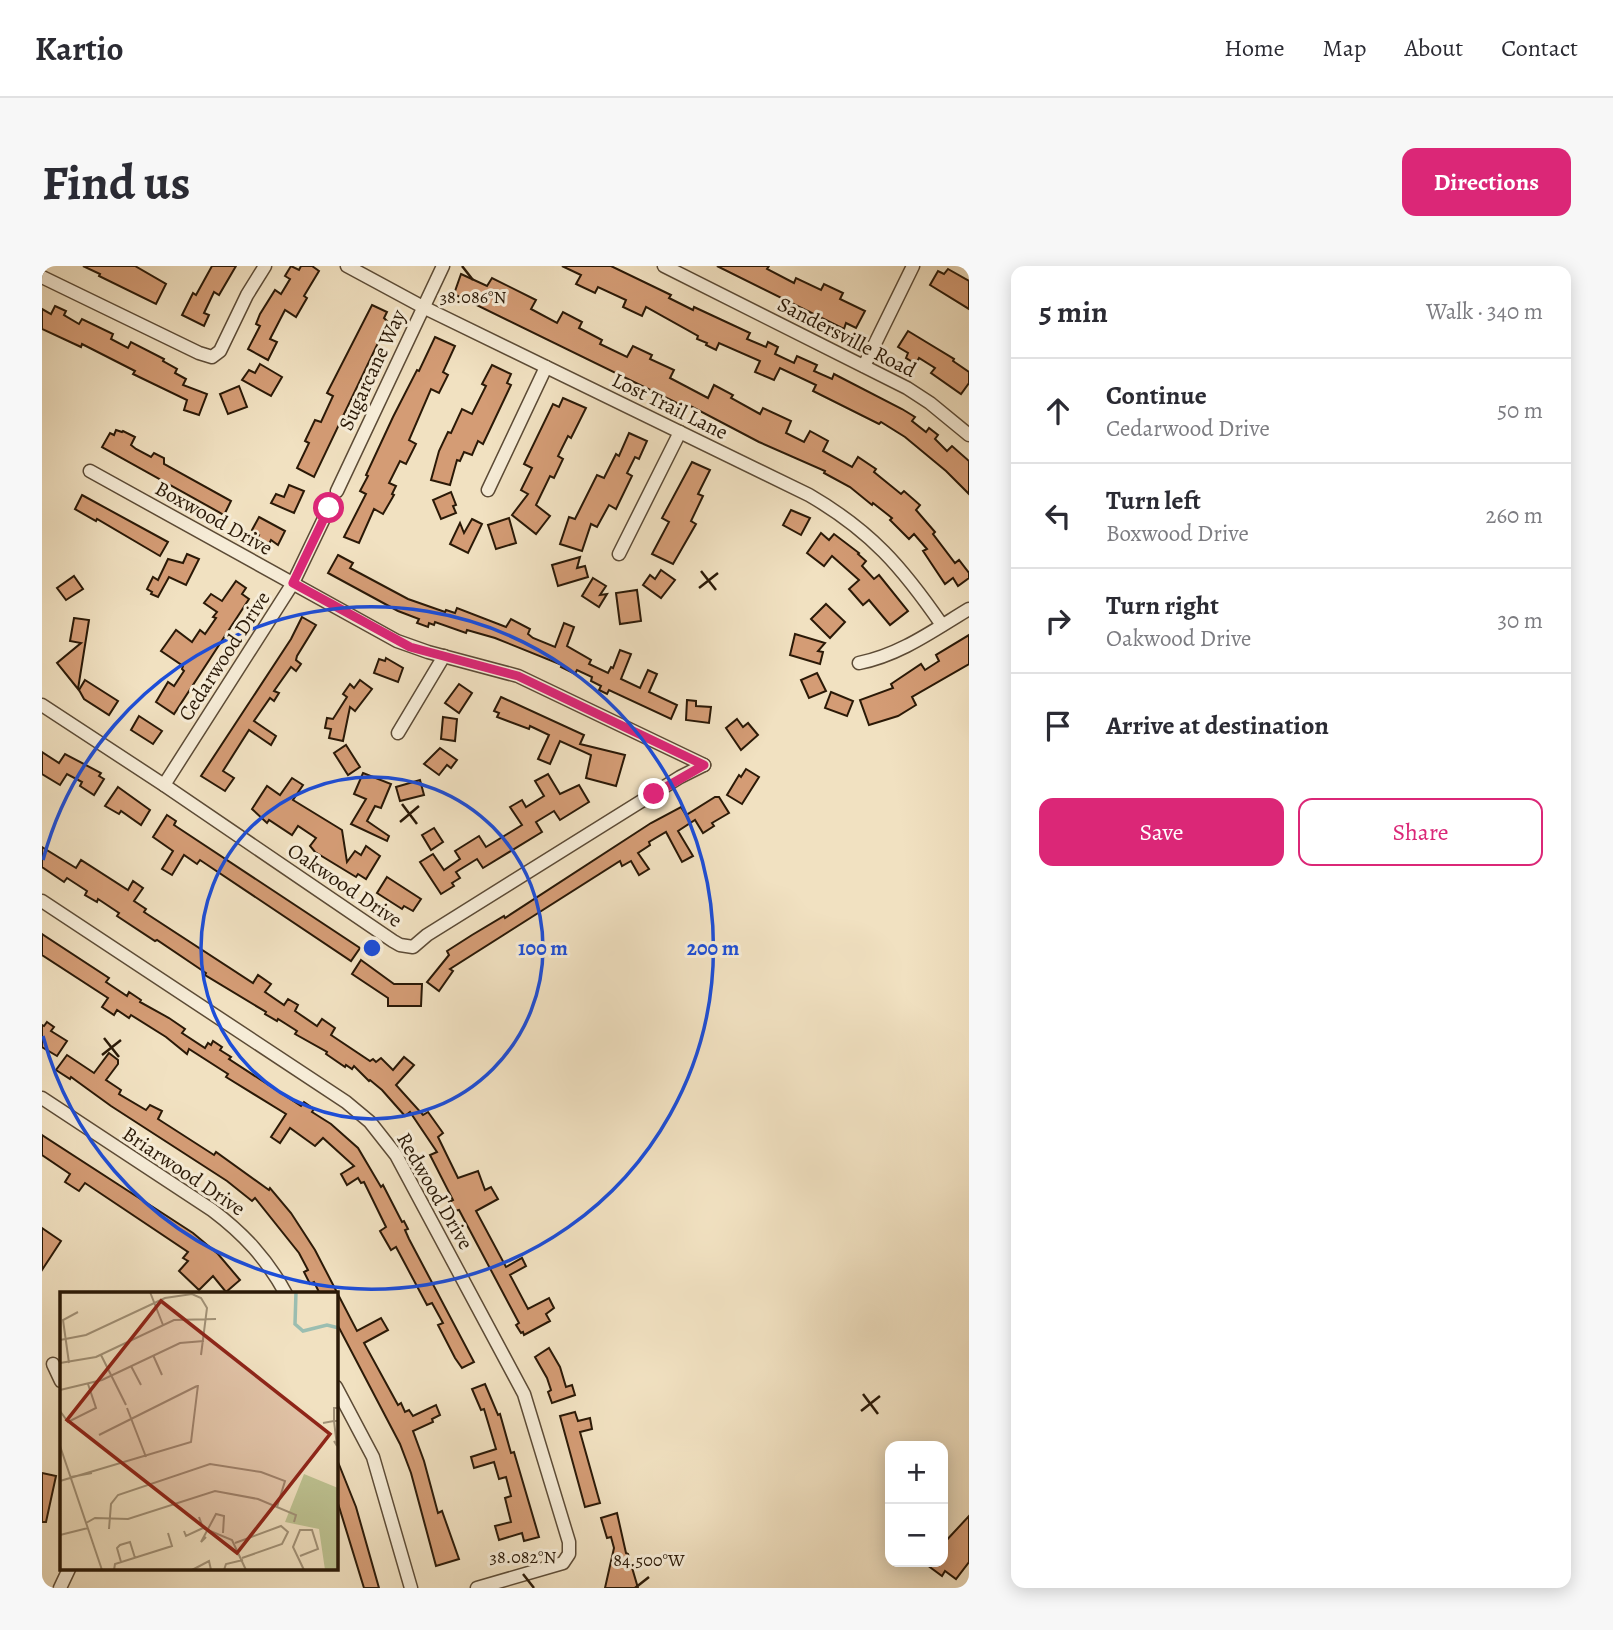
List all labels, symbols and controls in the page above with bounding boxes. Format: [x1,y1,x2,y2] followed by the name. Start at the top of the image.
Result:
[35,26,123,71] text: Kartio
[1224,32,1285,64] text: Home
[1323,32,1367,64] text: Map
[1405,32,1463,64] text: About
[1501,32,1578,64] text: Contact
[1402,148,1571,216] button: Directions
[42,149,190,216] text: Find us
[440,285,506,309] text: 38.086°N
[773,290,922,384] street label: Sandersville Road
[1039,292,1108,332] text: 5 min
[1426,296,1543,327] text: Walk · 340 m
[332,304,413,435] street label: Sugarcane Way
[607,366,733,446] street label: Lost Trail Lane
[1106,378,1207,413] text: Continue
[1039,392,1077,430] icon: ahead
[1497,395,1543,426] text: 50 m
[1106,413,1270,444] text: Cedarwood Drive
[150,474,278,562] street label: Boxwood Drive
[1106,483,1201,518] text: Turn left
[313,492,344,523] route start
[1039,497,1077,535] icon: left
[1485,500,1543,531] text: 260 m
[1106,518,1249,549] text: Boxwood Drive
[172,586,276,726] street label: Cedarwood Drive
[1106,588,1219,623] text: Turn right
[1039,602,1077,640] icon: right
[1497,605,1543,636] text: 30 m
[1106,623,1251,654] text: Oakwood Drive
[1039,707,1077,745] icon: arrive
[1106,708,1329,743] text: Arrive at destination
[638,778,669,809] route end
[1039,798,1284,866] button: Save
[1298,798,1543,866] button: Share
[282,836,408,934] street label: Oakwood Drive
[518,934,568,962] text: 100 m
[687,934,740,962] text: 200 m
[360,936,384,960] centre of rings
[117,1120,251,1222] street label: Briarwood Drive
[390,1127,480,1255] street label: Redwood Drive
[60,1292,338,1570] inset map
[885,1441,948,1567] map controls
[885,1441,948,1504] button: +
[885,1504,948,1567] button: −
[490,1545,557,1569] text: 38.082°N
[613,1548,685,1572] text: 84.500°W

